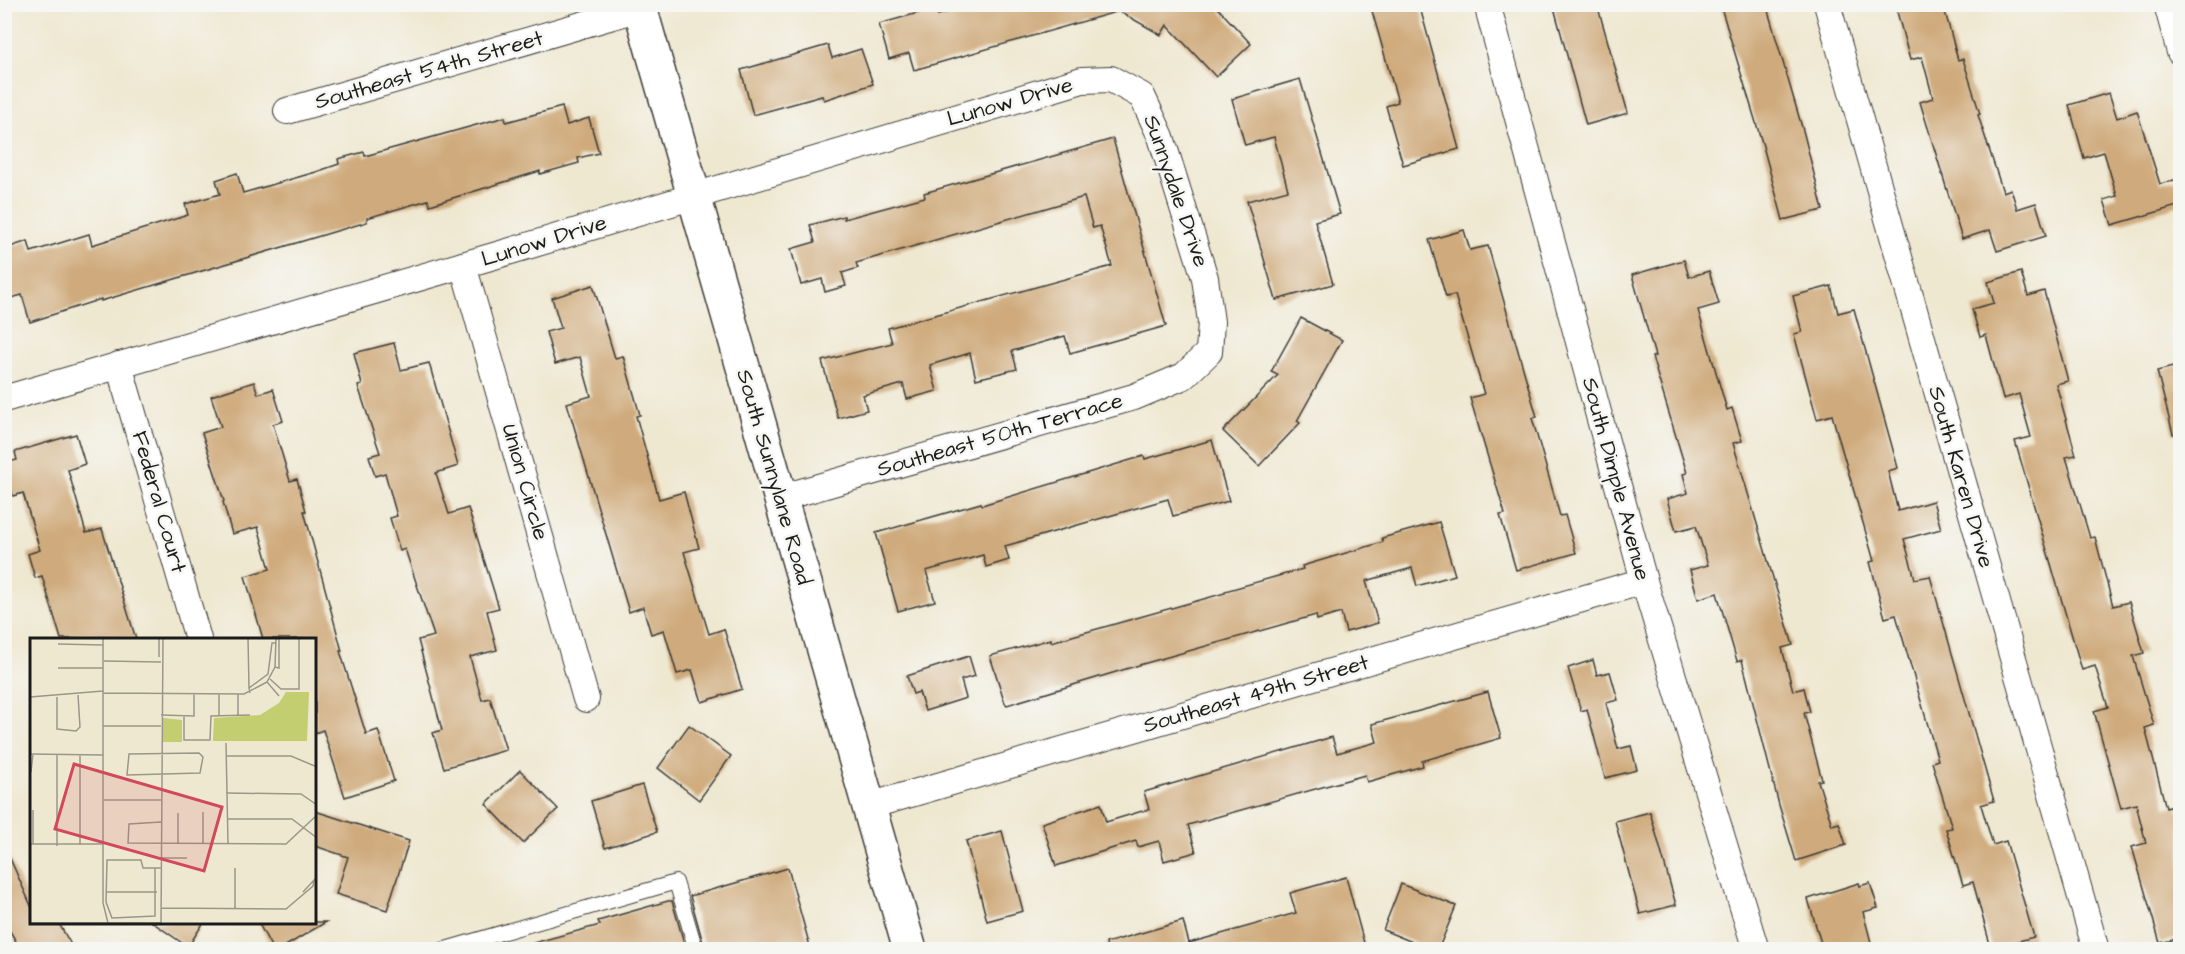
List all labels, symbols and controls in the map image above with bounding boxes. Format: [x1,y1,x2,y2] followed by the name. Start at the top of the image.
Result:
[311,23,547,117] street label: Southeast 54th Street
[944,69,1077,135] street label: Lunow Drive
[1135,111,1217,272] street label: Sunnydale Drive
[478,207,611,275] street label: Lunow Drive
[727,366,820,589] street label: South Sunnylane Road
[1574,374,1658,584] street label: South Dimple Avenue
[1920,383,2002,572] street label: South Karen Drive
[874,385,1127,485] street label: Southeast 50th Terrace
[494,420,556,544] street label: Union Circle
[124,428,194,577] street label: Federal Court
[30,638,316,924] inset map
[1140,647,1372,741] street label: Southeast 49th Street

